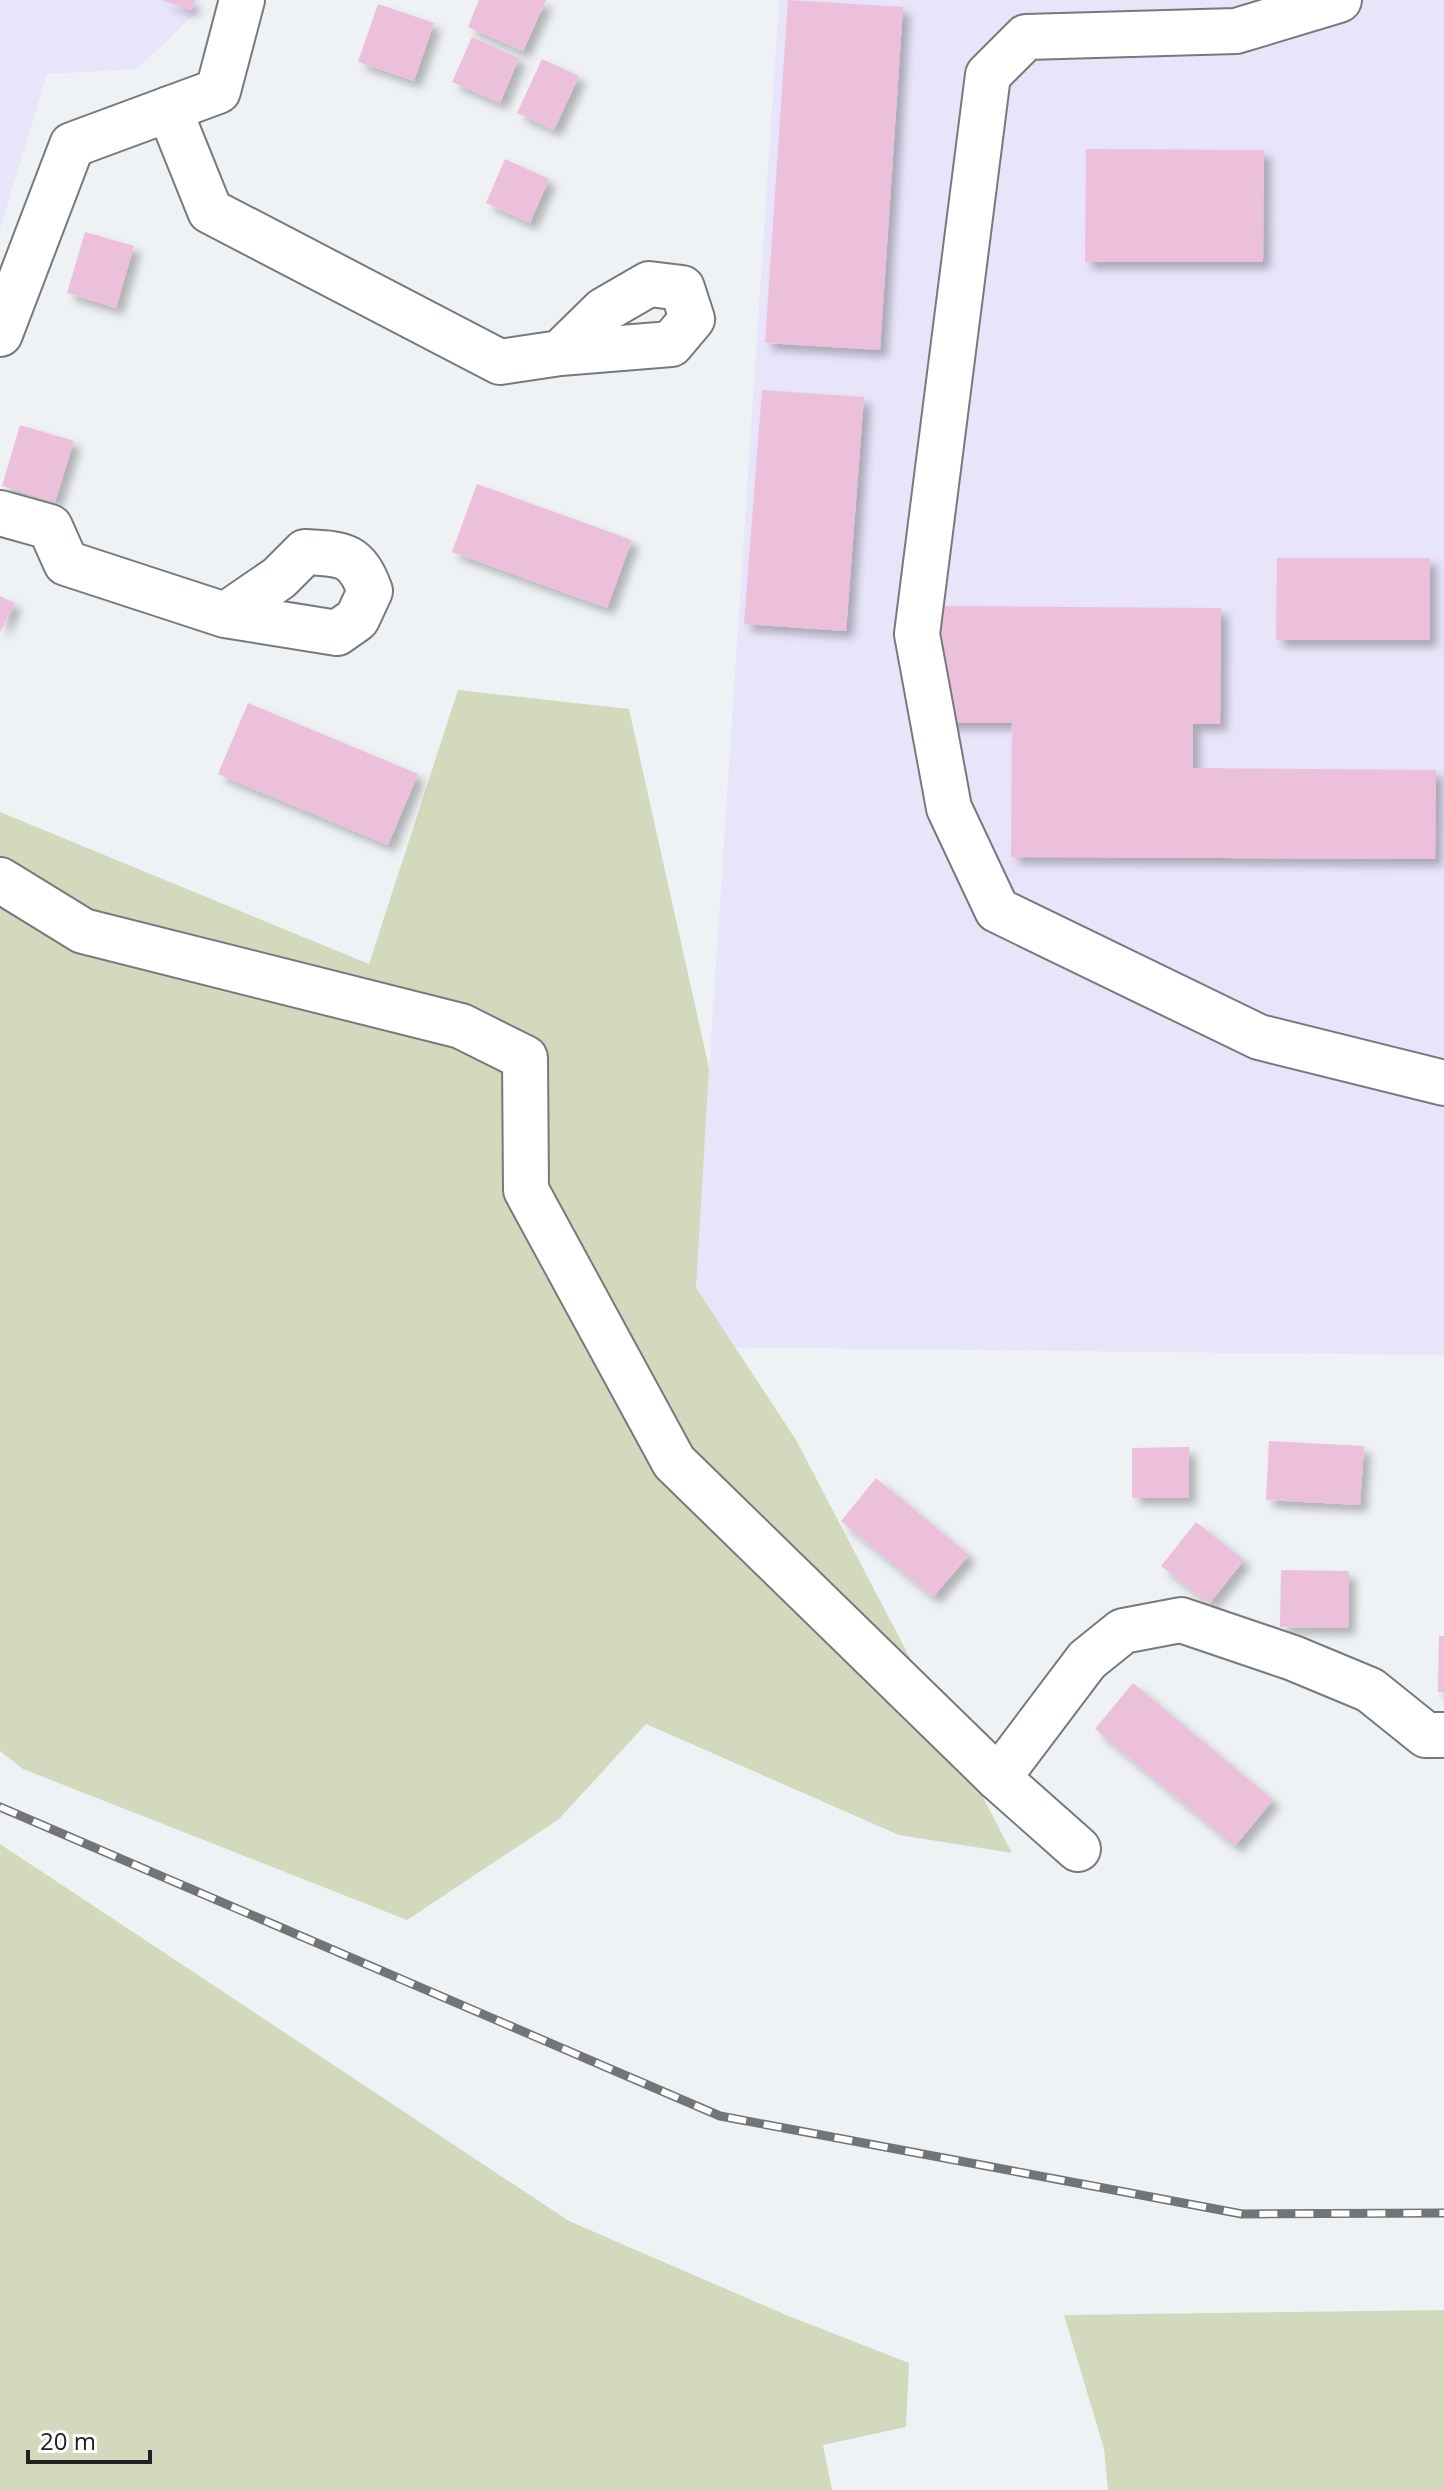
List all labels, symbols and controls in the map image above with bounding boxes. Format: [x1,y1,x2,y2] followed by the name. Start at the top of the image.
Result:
[28,2414,150,2464] scale bar
[40,2424,96,2457] text: 20 m

